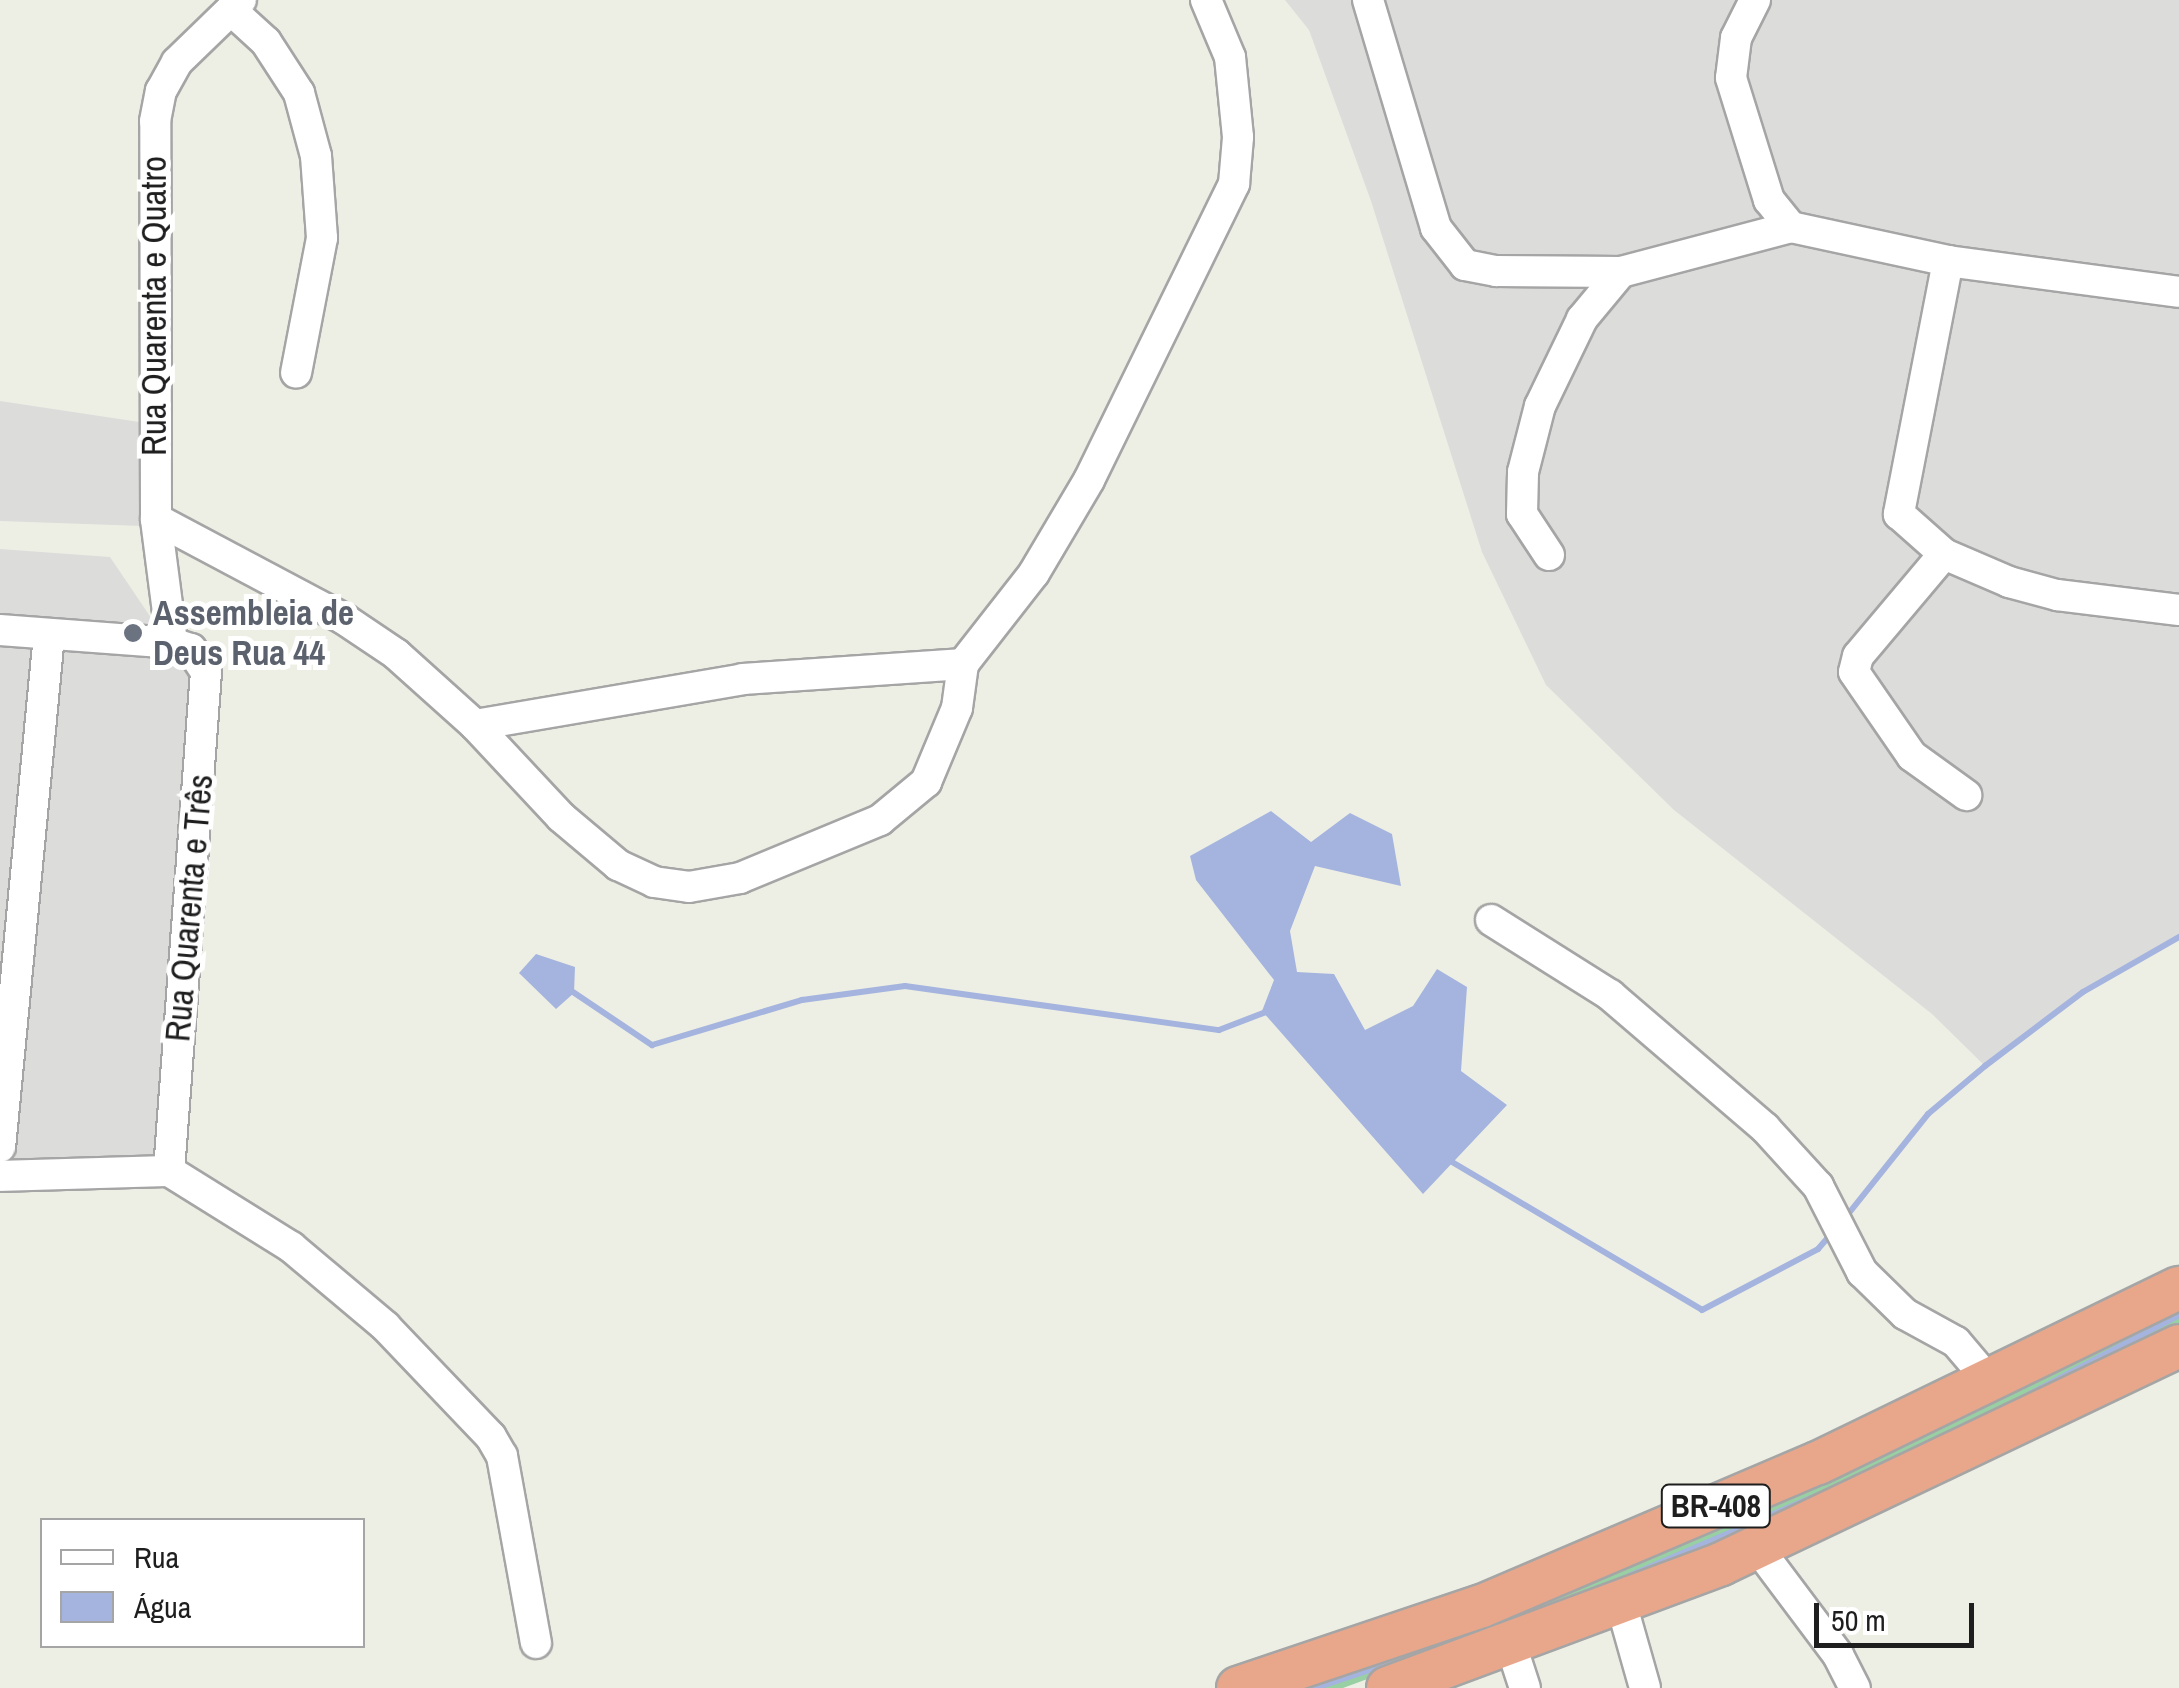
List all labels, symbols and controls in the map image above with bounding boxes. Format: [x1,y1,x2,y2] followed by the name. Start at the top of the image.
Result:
[133,156,175,456] street label: Rua Quarenta e Quatro
[153,592,354,674] place label: Assembleia de Deus Rua 44
[122,622,144,644] marker: Assembleia de Deus Rua 44
[156,772,222,1044] street label: Rua Quarenta e Três
[1658,1479,1774,1533] road number: BR-408
[40,1518,365,1648] legend
[134,1537,179,1577] text: Rua
[1819,1583,1979,1645] scale bar
[134,1587,191,1627] text: Água
[1831,1600,1886,1640] text: 50 m

